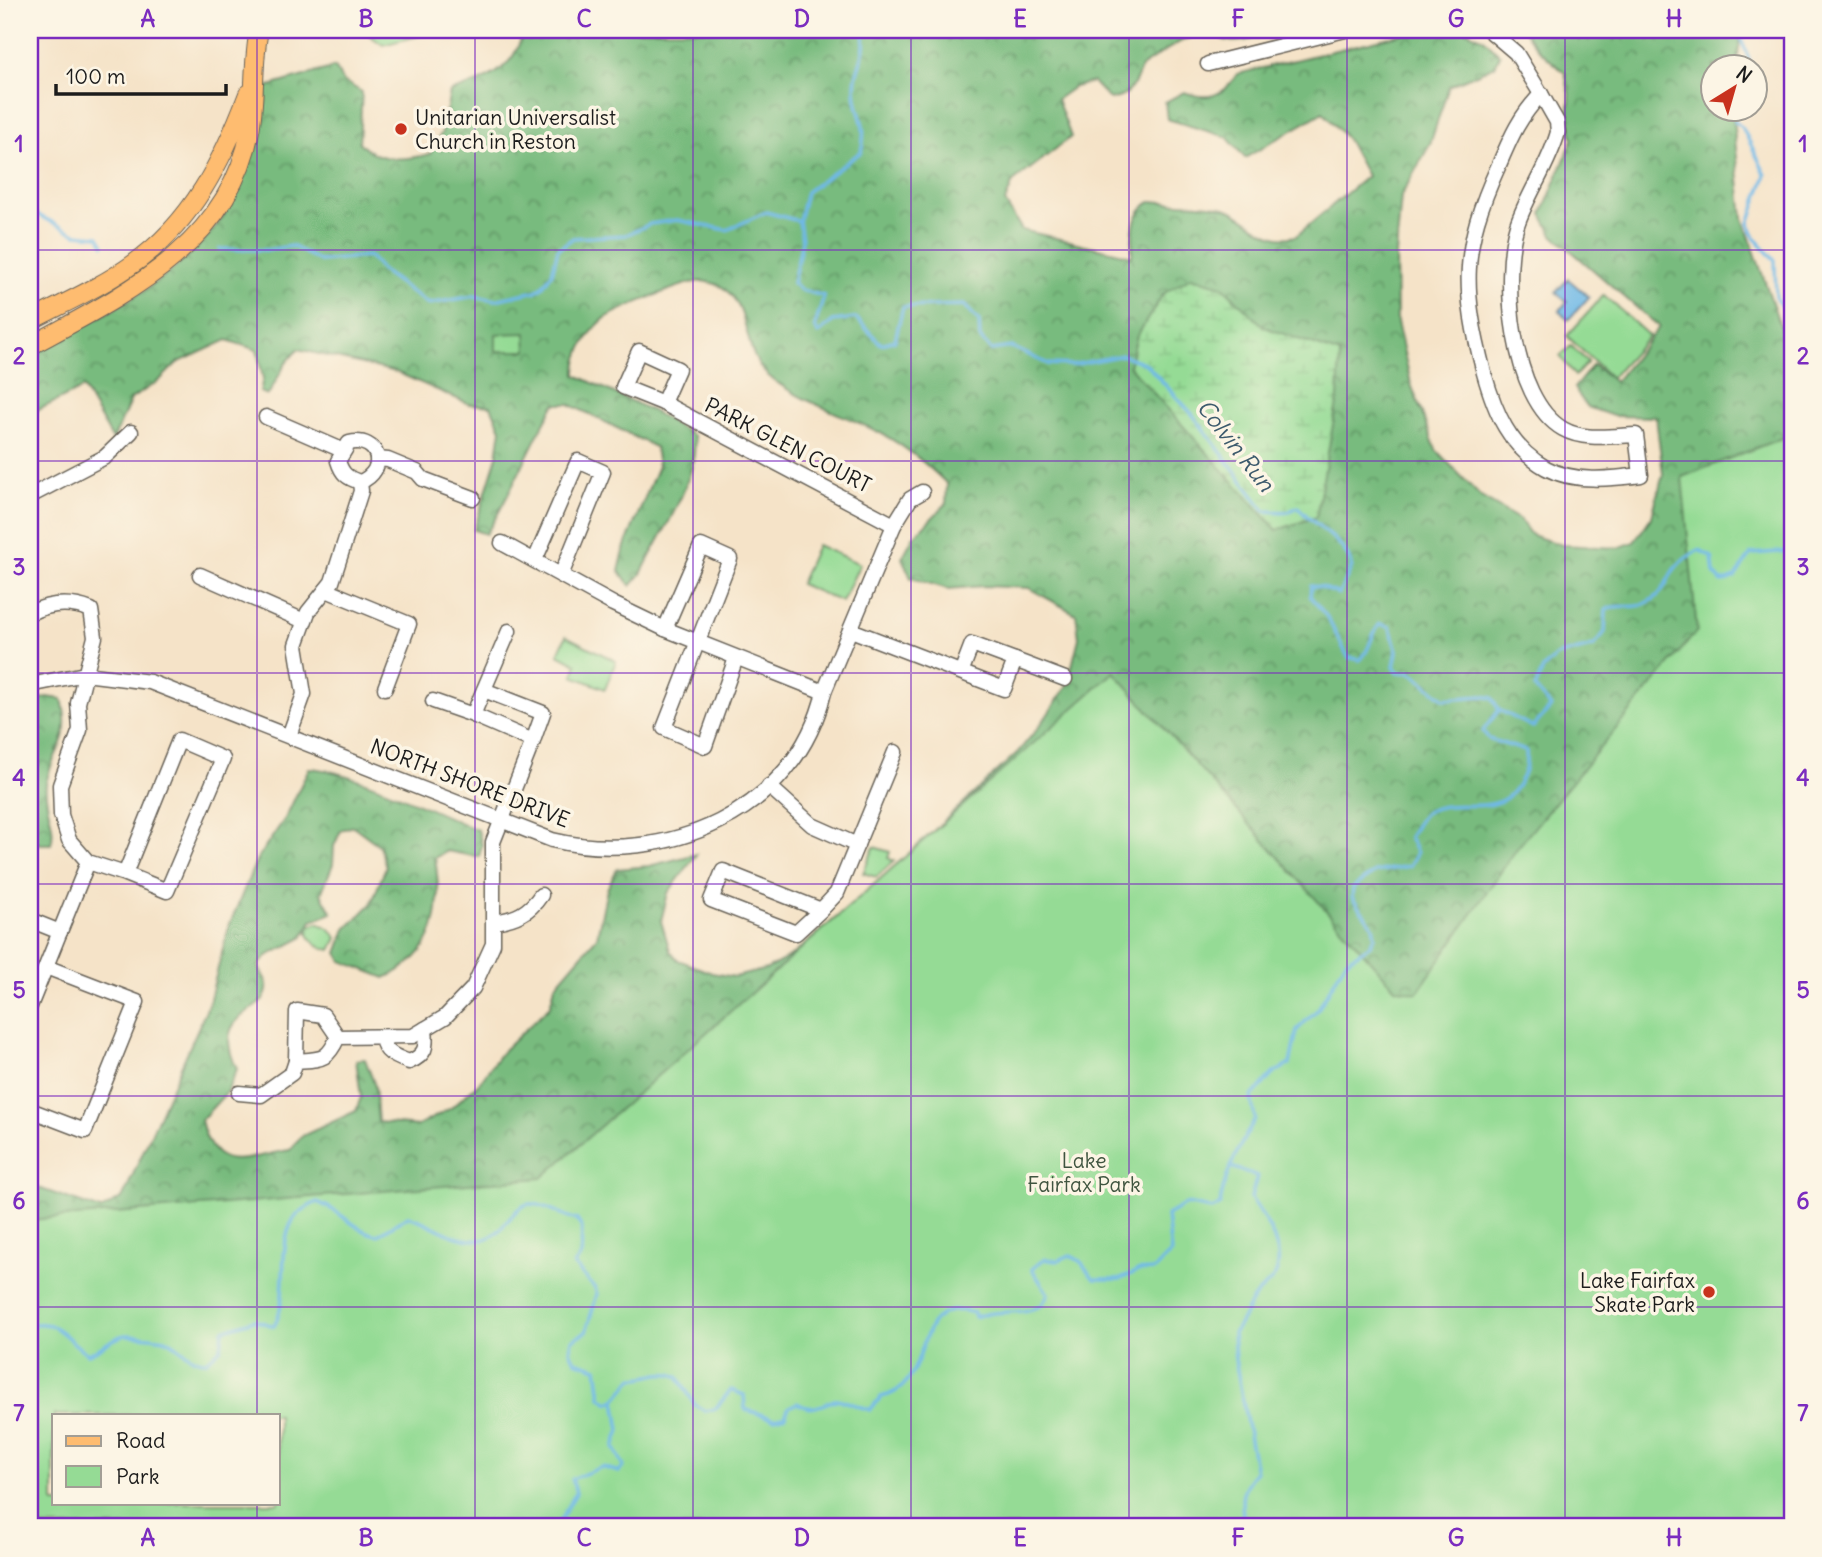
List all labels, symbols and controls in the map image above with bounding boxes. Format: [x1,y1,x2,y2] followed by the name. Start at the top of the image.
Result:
[141,4,156,33] text: A
[358,4,374,33] text: B
[576,4,592,33] text: C
[794,4,810,33] text: D
[1013,4,1027,33] text: E
[1231,4,1245,33] text: F
[1448,4,1464,33] text: G
[1666,4,1682,33] text: H
[56,52,226,96] scale bar
[1700,52,1770,122] north arrow
[1732,61,1757,88] text: N
[66,63,125,90] text: 100 m
[415,104,616,155] place label: Unitarian Universalist Church in Reston
[393,121,409,137] marker: Unitarian Universalist Church in Reston
[14,129,24,158] text: 1
[1798,129,1808,158] text: 1
[13,341,26,370] text: 2
[1797,341,1810,370] text: 2
[700,391,876,499] street label: PARK GLEN COURT
[1191,393,1281,498] water label: Colvin Run
[12,552,26,581] text: 3
[1796,552,1810,581] text: 3
[367,733,573,833] street label: NORTH SHORE DRIVE
[12,763,26,792] text: 4
[1796,763,1810,792] text: 4
[12,975,26,1004] text: 5
[1796,975,1810,1004] text: 5
[1027,1147,1141,1198] park label: Lake Fairfax Park
[12,1186,26,1215] text: 6
[1796,1186,1810,1215] text: 6
[1580,1267,1695,1318] place label: Lake Fairfax Skate Park
[1701,1284,1717,1300] marker: Lake Fairfax Skate Park
[13,1398,25,1427] text: 7
[1797,1398,1809,1427] text: 7
[52,1414,280,1504] legend
[116,1427,165,1454] text: Road
[116,1463,159,1490] text: Park
[141,1523,156,1552] text: A
[358,1523,374,1552] text: B
[576,1523,592,1552] text: C
[794,1523,810,1552] text: D
[1013,1523,1027,1552] text: E
[1231,1523,1245,1552] text: F
[1448,1523,1464,1552] text: G
[1666,1523,1682,1552] text: H

